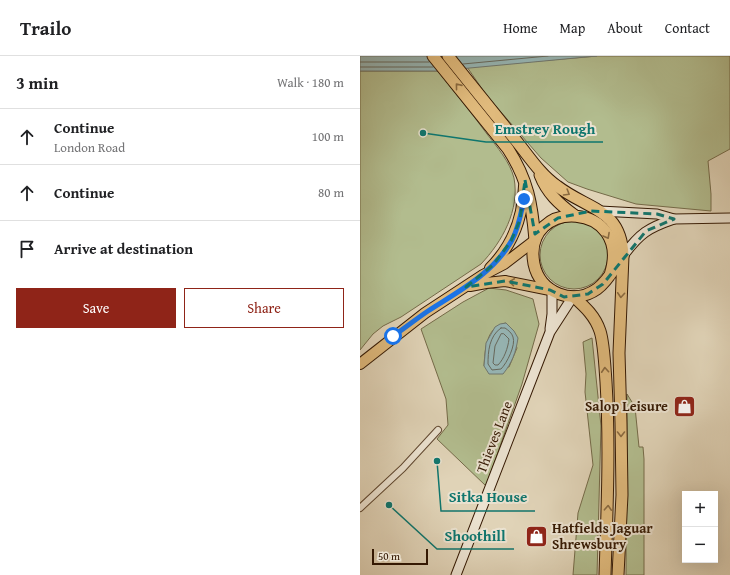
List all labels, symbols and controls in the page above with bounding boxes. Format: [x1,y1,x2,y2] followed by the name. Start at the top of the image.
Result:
[20,14,71,42] text: Trailo
[503,18,538,38] text: Home
[560,18,585,38] text: Map
[607,18,643,38] text: About
[665,18,710,38] text: Contact
[16,70,58,95] text: 3 min
[277,73,344,92] text: Walk · 180 m
[455,83,462,90] one-way arrow
[486,115,603,142] callout: Emstrey Rough
[54,117,115,138] text: Continue
[495,118,595,139] text: Emstrey Rough
[16,126,38,148] icon: ahead
[312,127,344,146] text: 100 m
[54,138,125,157] text: London Road
[16,182,38,204] icon: ahead
[54,182,115,203] text: Continue
[318,183,344,202] text: 80 m
[563,188,570,195] one-way arrow
[515,190,533,208] route end
[602,232,609,239] one-way arrow
[16,238,38,260] icon: arrive
[54,238,193,259] text: Arrive at destination
[509,278,515,287] one-way arrow
[16,288,176,328] button: Save
[184,288,344,328] button: Share
[617,292,625,298] one-way arrow
[384,327,402,345] route start
[600,367,609,373] one-way arrow
[671,393,697,419] shop icon: Salop Leisure
[585,396,668,416] place label: Salop Leisure
[471,398,517,476] street label: Thieves Lane
[617,431,625,437] one-way arrow
[441,484,535,511] callout: Sitka House
[449,486,527,507] text: Sitka House
[682,491,718,563] map controls
[682,491,718,527] button: +
[603,505,612,511] one-way arrow
[552,518,653,554] place label: Hatfields Jaguar Shrewsbury
[437,522,514,549] callout: Shoothill
[524,523,550,549] shop icon: Hatfields Jaguar Shrewsbury
[444,525,506,546] text: Shoothill
[682,527,718,563] button: −
[372,547,428,566] scale bar
[378,548,400,564] text: 50 m

